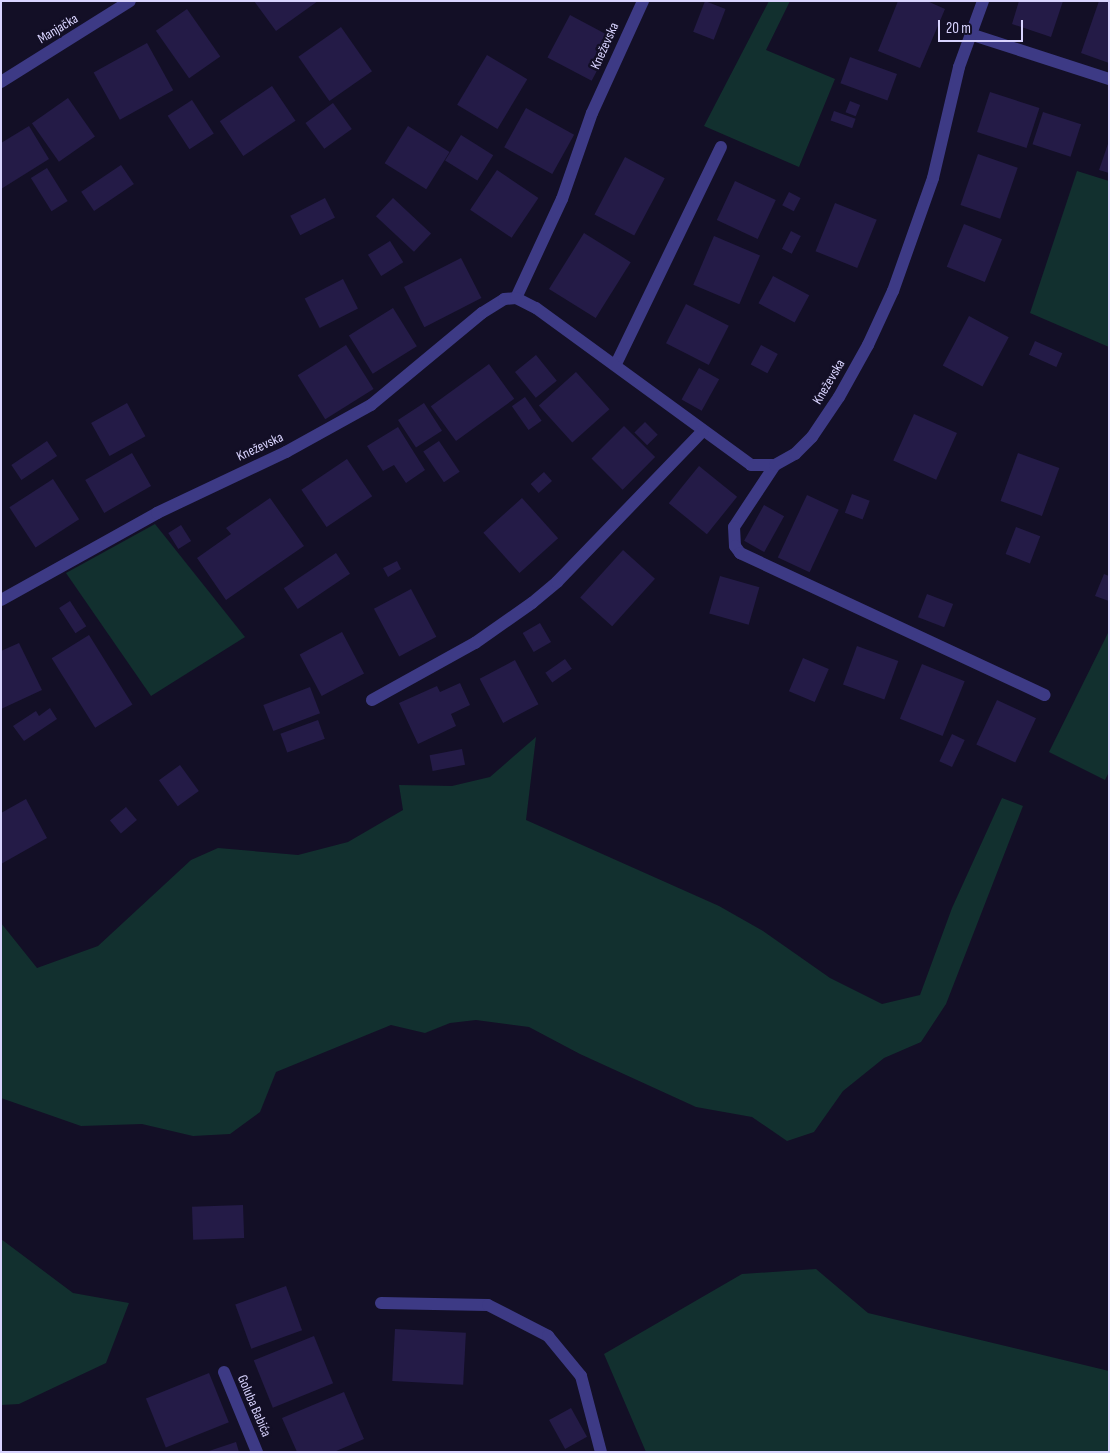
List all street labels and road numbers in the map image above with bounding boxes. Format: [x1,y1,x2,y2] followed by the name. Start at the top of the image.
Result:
[35,10,81,48] street label: Manjačka
[587,20,623,72] street label: Kneževska
[809,356,849,408] street label: Kneževska
[234,429,286,465] street label: Kneževska
[233,1373,275,1439] street label: Goluba Babića

